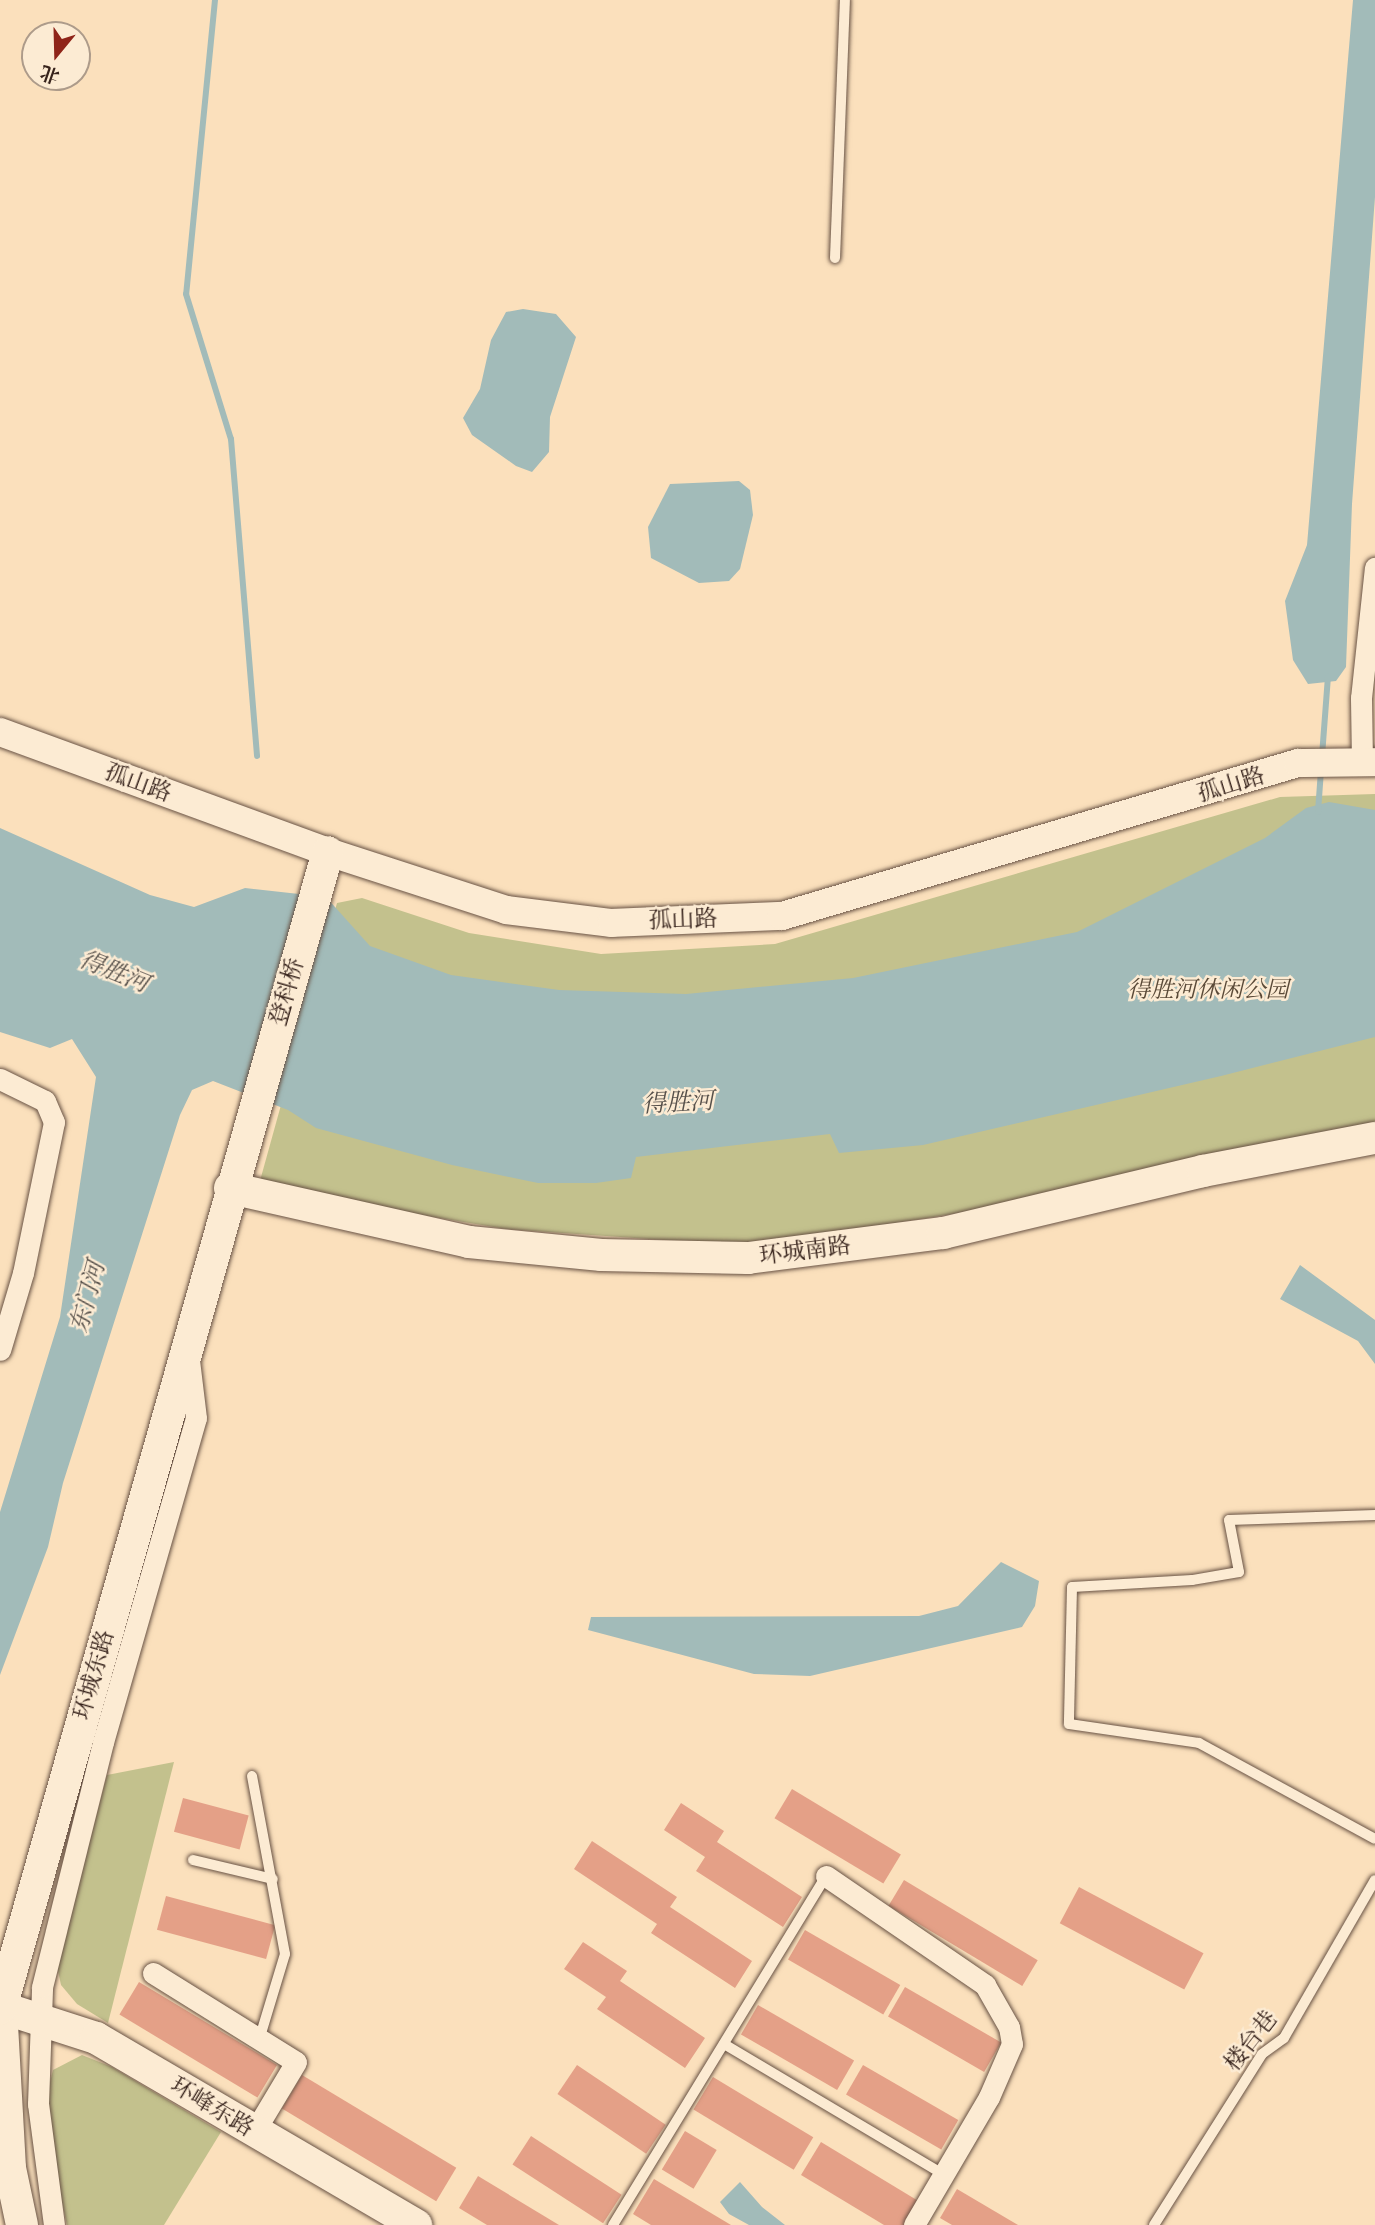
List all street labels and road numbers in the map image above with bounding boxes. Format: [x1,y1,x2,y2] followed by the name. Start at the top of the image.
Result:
[101,758,175,808] street label: 孤山路
[1194,762,1268,808] street label: 孤山路
[648,905,718,935] street label: 孤山路
[264,955,310,1029] street label: 登科桥
[758,1232,852,1270] street label: 环城南路
[68,1627,120,1723] street label: 环城东路
[1219,2005,1283,2077] street label: 楼台巷
[165,2071,259,2143] street label: 环峰东路

